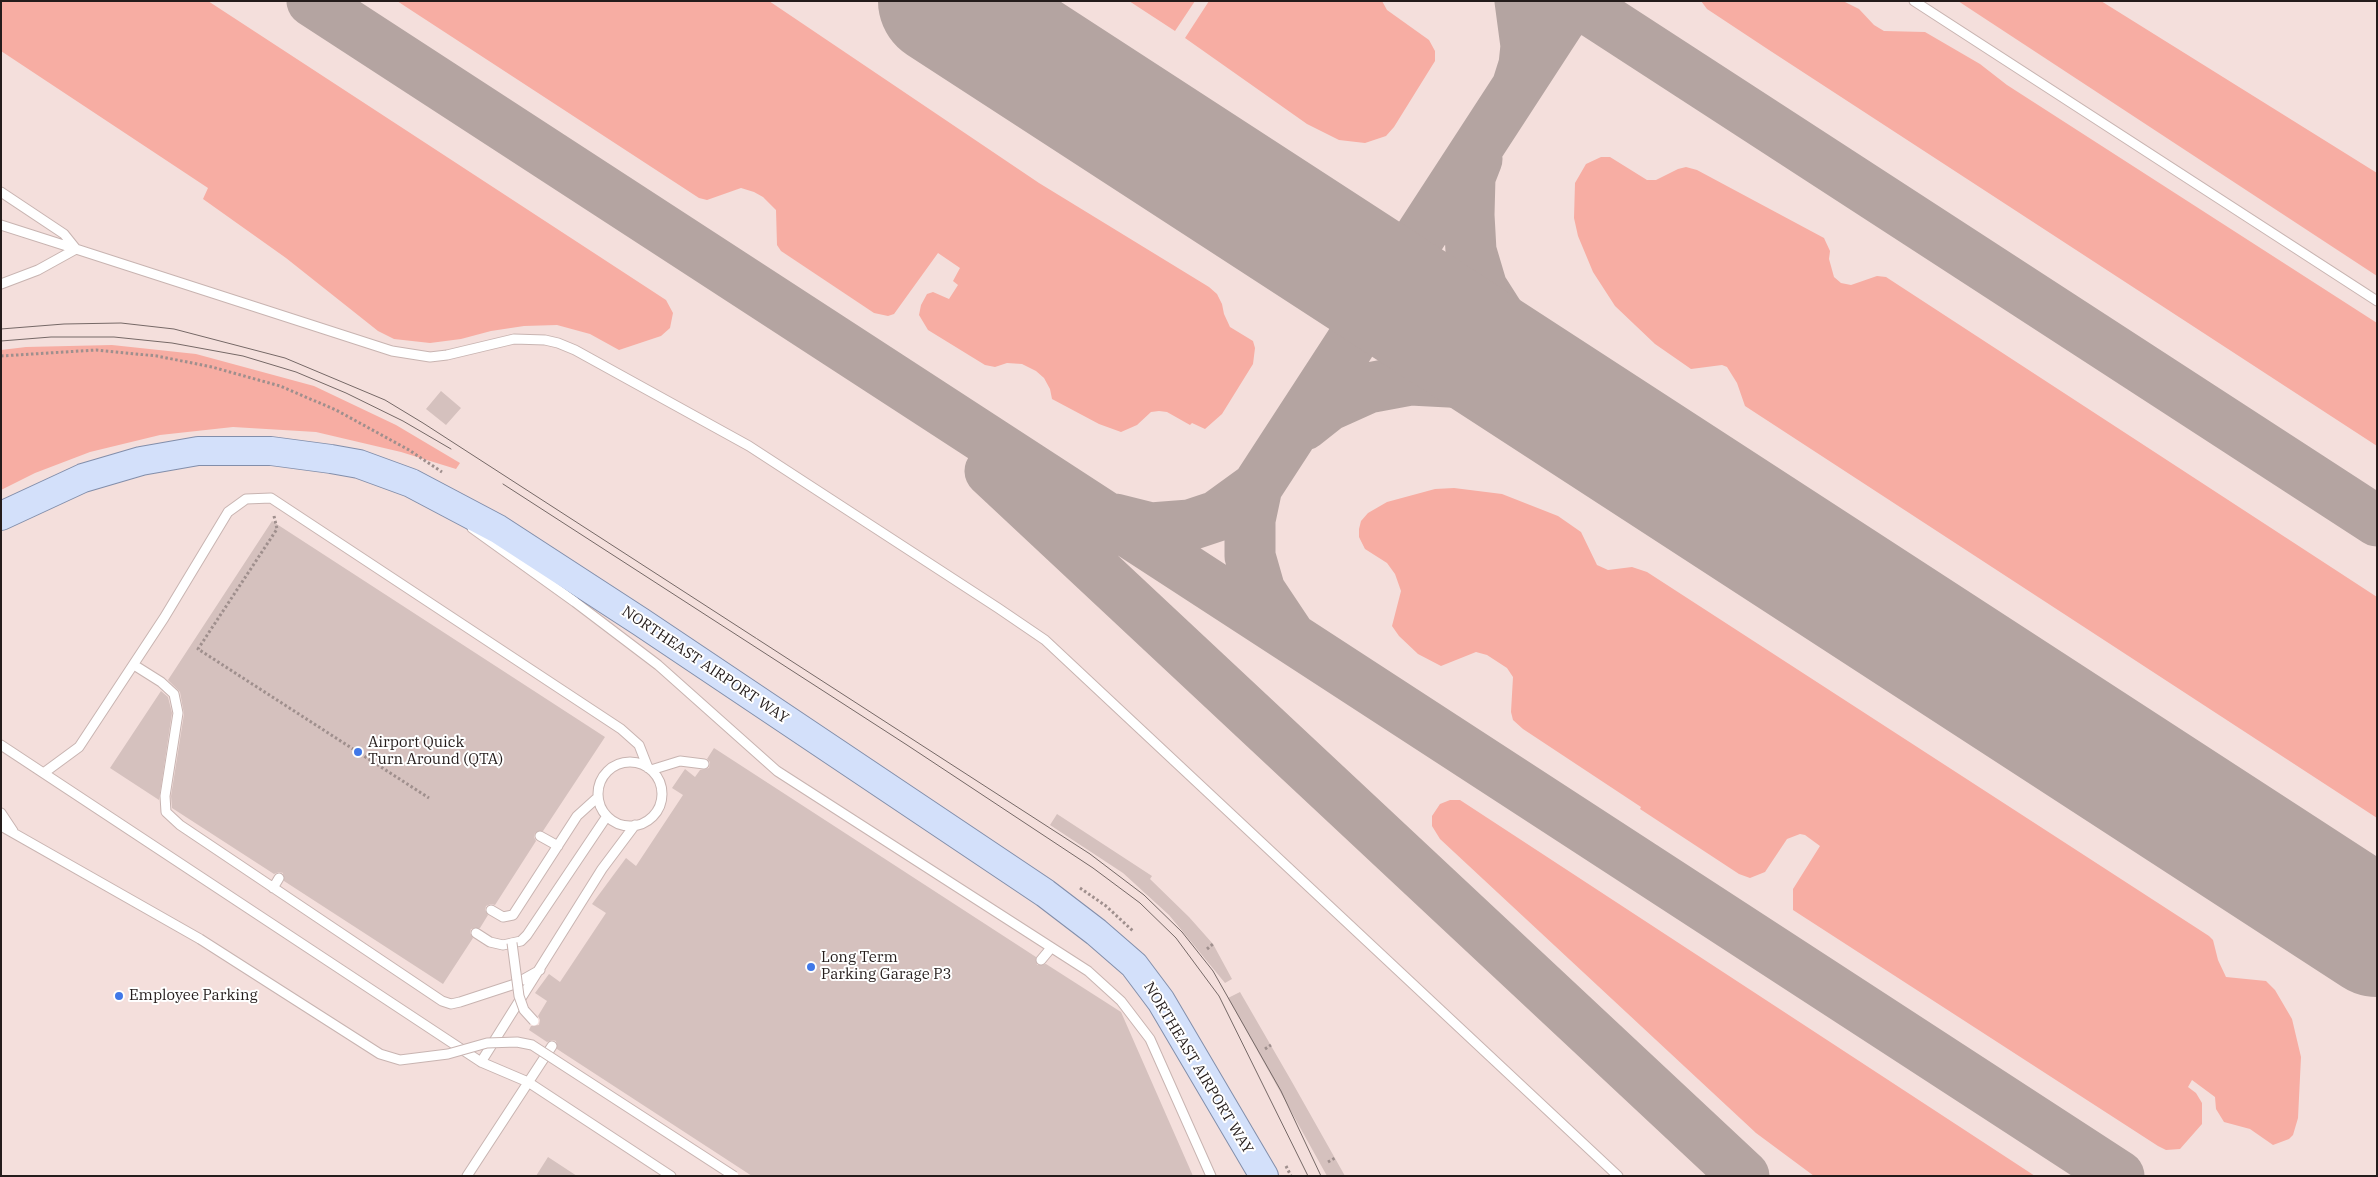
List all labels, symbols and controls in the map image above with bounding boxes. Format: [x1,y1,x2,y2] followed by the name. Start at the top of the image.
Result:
[618,602,792,728] street label: NORTHEAST AIRPORT WAY
[368,734,503,769] place label: Airport Quick Turn Around (QTA)
[352,746,364,758] marker: Airport Quick Turn Around (QTA)
[821,949,952,984] place label: Long Term Parking Garage P3
[805,961,817,973] marker: Long Term Parking Garage P3
[1140,979,1256,1157] street label: NORTHEAST AIRPORT WAY
[129,987,258,1005] place label: Employee Parking
[113,990,125,1002] marker: Employee Parking

